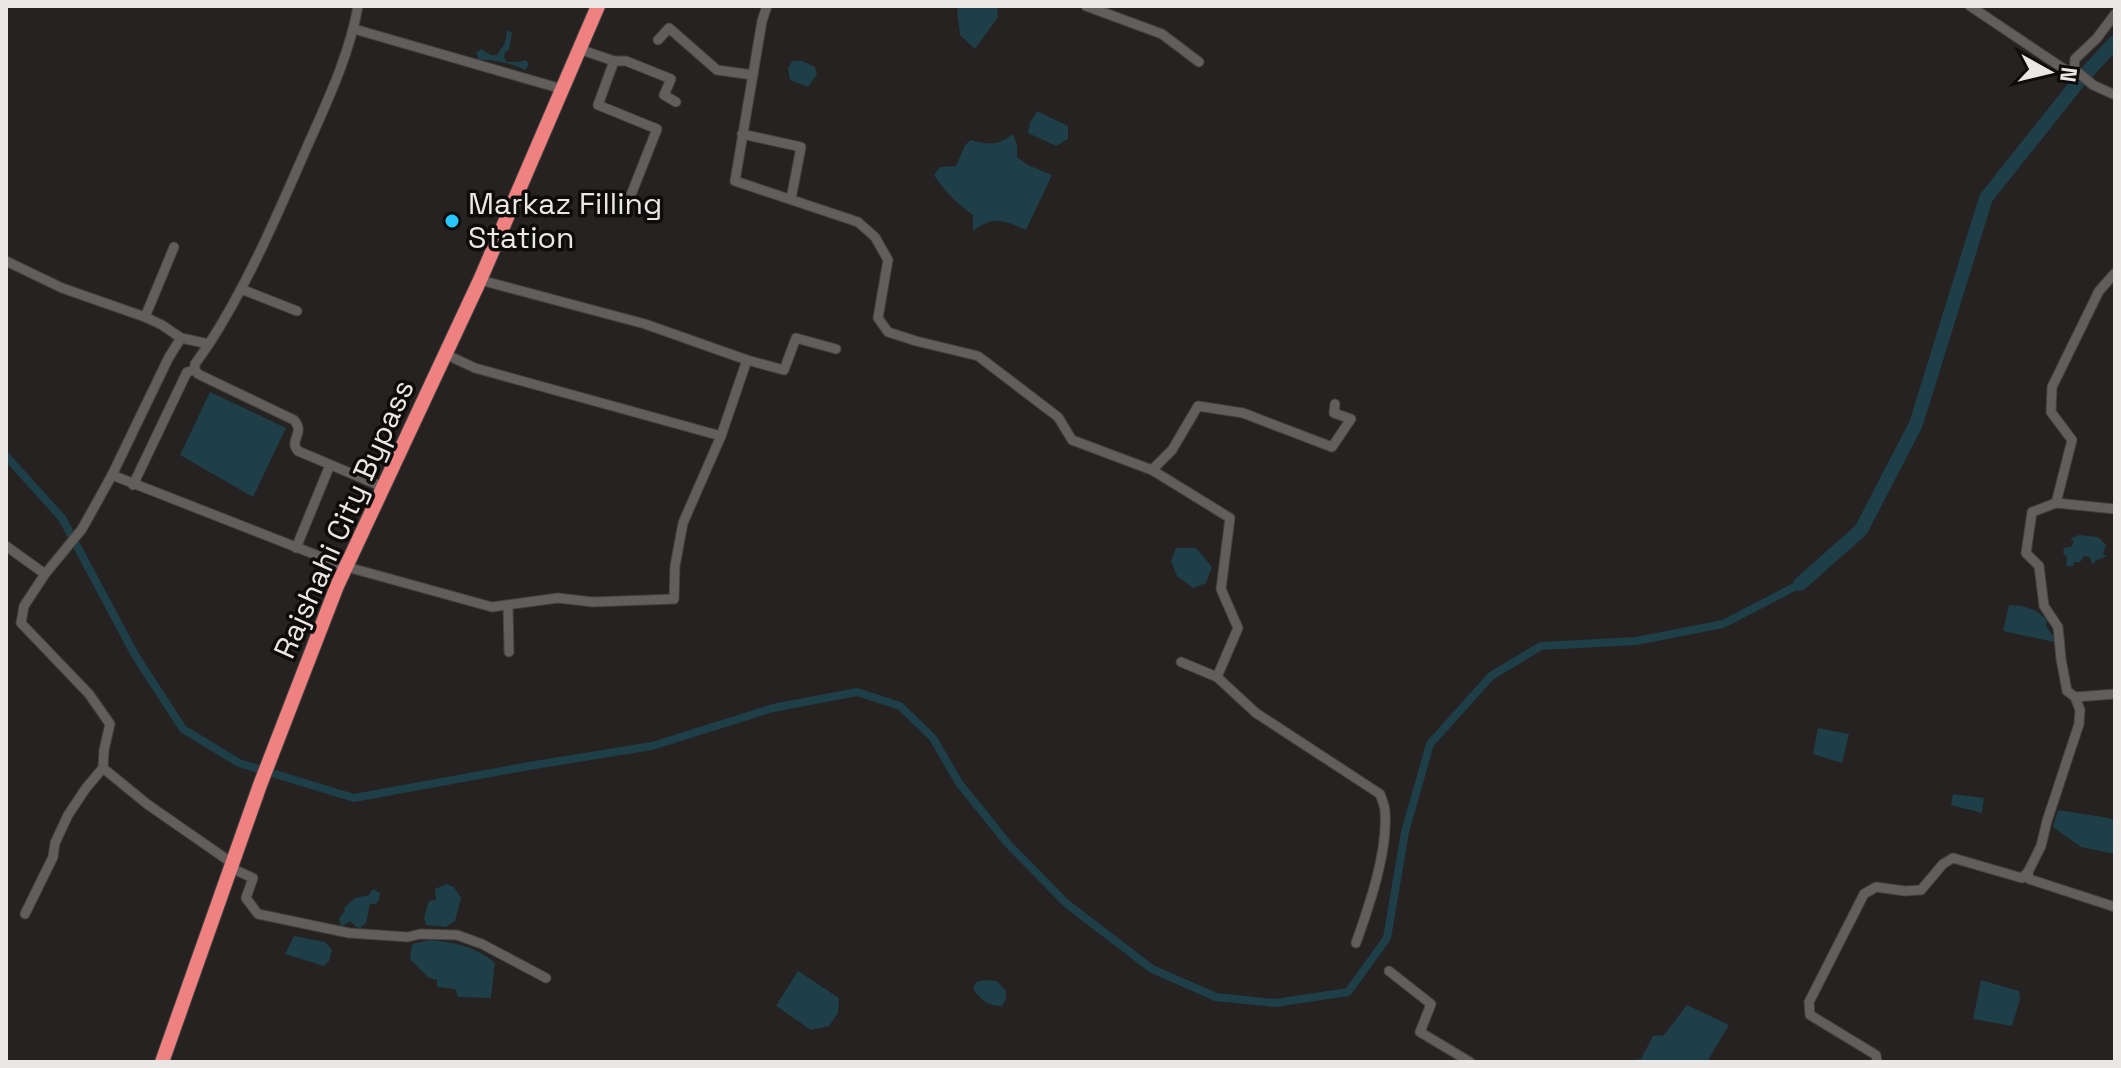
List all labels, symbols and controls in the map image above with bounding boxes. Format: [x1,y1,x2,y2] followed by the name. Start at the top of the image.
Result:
[2009,32,2089,112] north arrow
[2054,66,2084,84] text: N
[468,184,662,257] place label: Markaz Filling Station
[443,212,461,230] marker: Markaz Filling Station
[264,373,423,664] street label: Rajshahi City Bypass

